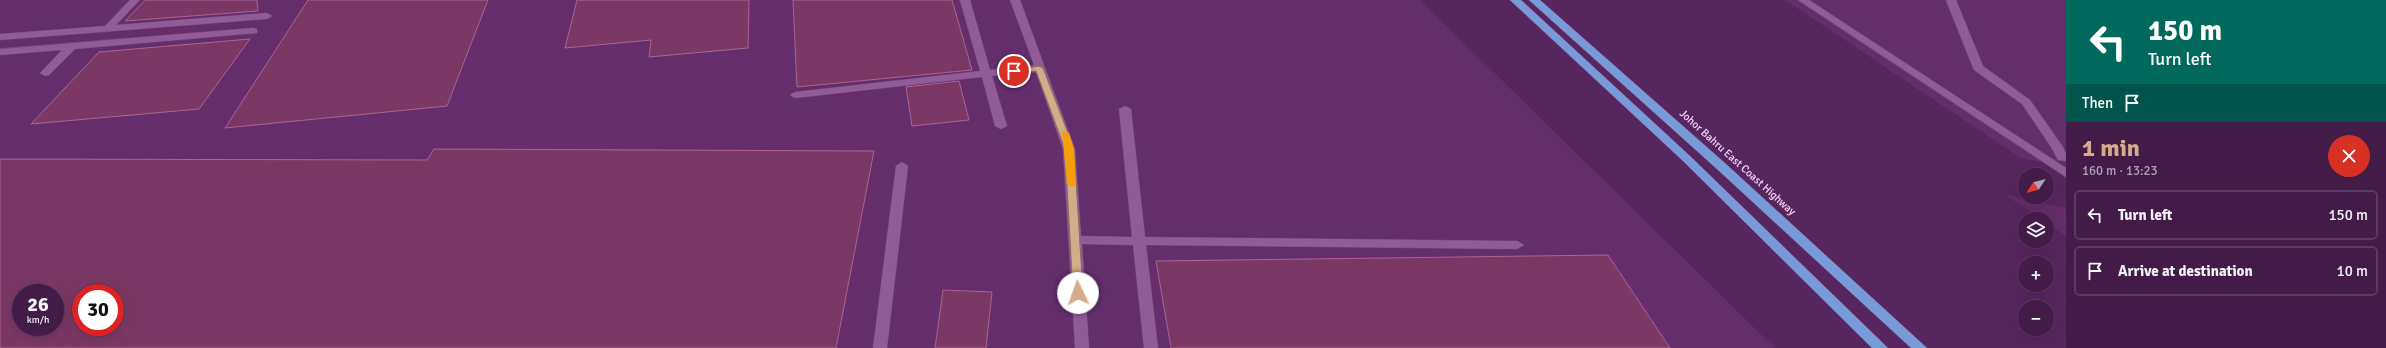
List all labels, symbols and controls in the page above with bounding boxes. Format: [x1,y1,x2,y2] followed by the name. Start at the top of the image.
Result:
[2148,14,2222,48] text: 150 m
[2082,16,2134,68] icon: left
[2148,48,2211,70] text: Turn left
[997,54,1031,88] pin
[1003,60,1025,82] icon: arrive
[2121,92,2143,114] icon: arrive
[2082,94,2113,112] text: Then
[1677,107,1799,219] street label: Johor Bahru East Coast Highway
[2082,133,2140,163] text: 1 min
[2328,135,2370,177] button: close
[2082,163,2158,179] text: 160 m · 13:23
[2018,168,2054,204] north arrow
[2018,168,2054,336] map controls
[2084,204,2106,226] icon: left
[2118,206,2172,224] text: Turn left
[2328,206,2368,224] text: 150 m
[2018,212,2054,248] button: layers
[2018,256,2054,292] button: +
[2084,260,2106,282] icon: arrive
[2118,262,2253,280] text: Arrive at destination
[2337,262,2368,280] text: 10 m
[1057,272,1099,314] position arrow
[72,284,124,336] speed limit sign: 30
[27,292,49,317] text: 26
[2018,300,2054,336] button: −
[27,314,49,326] text: km/h

